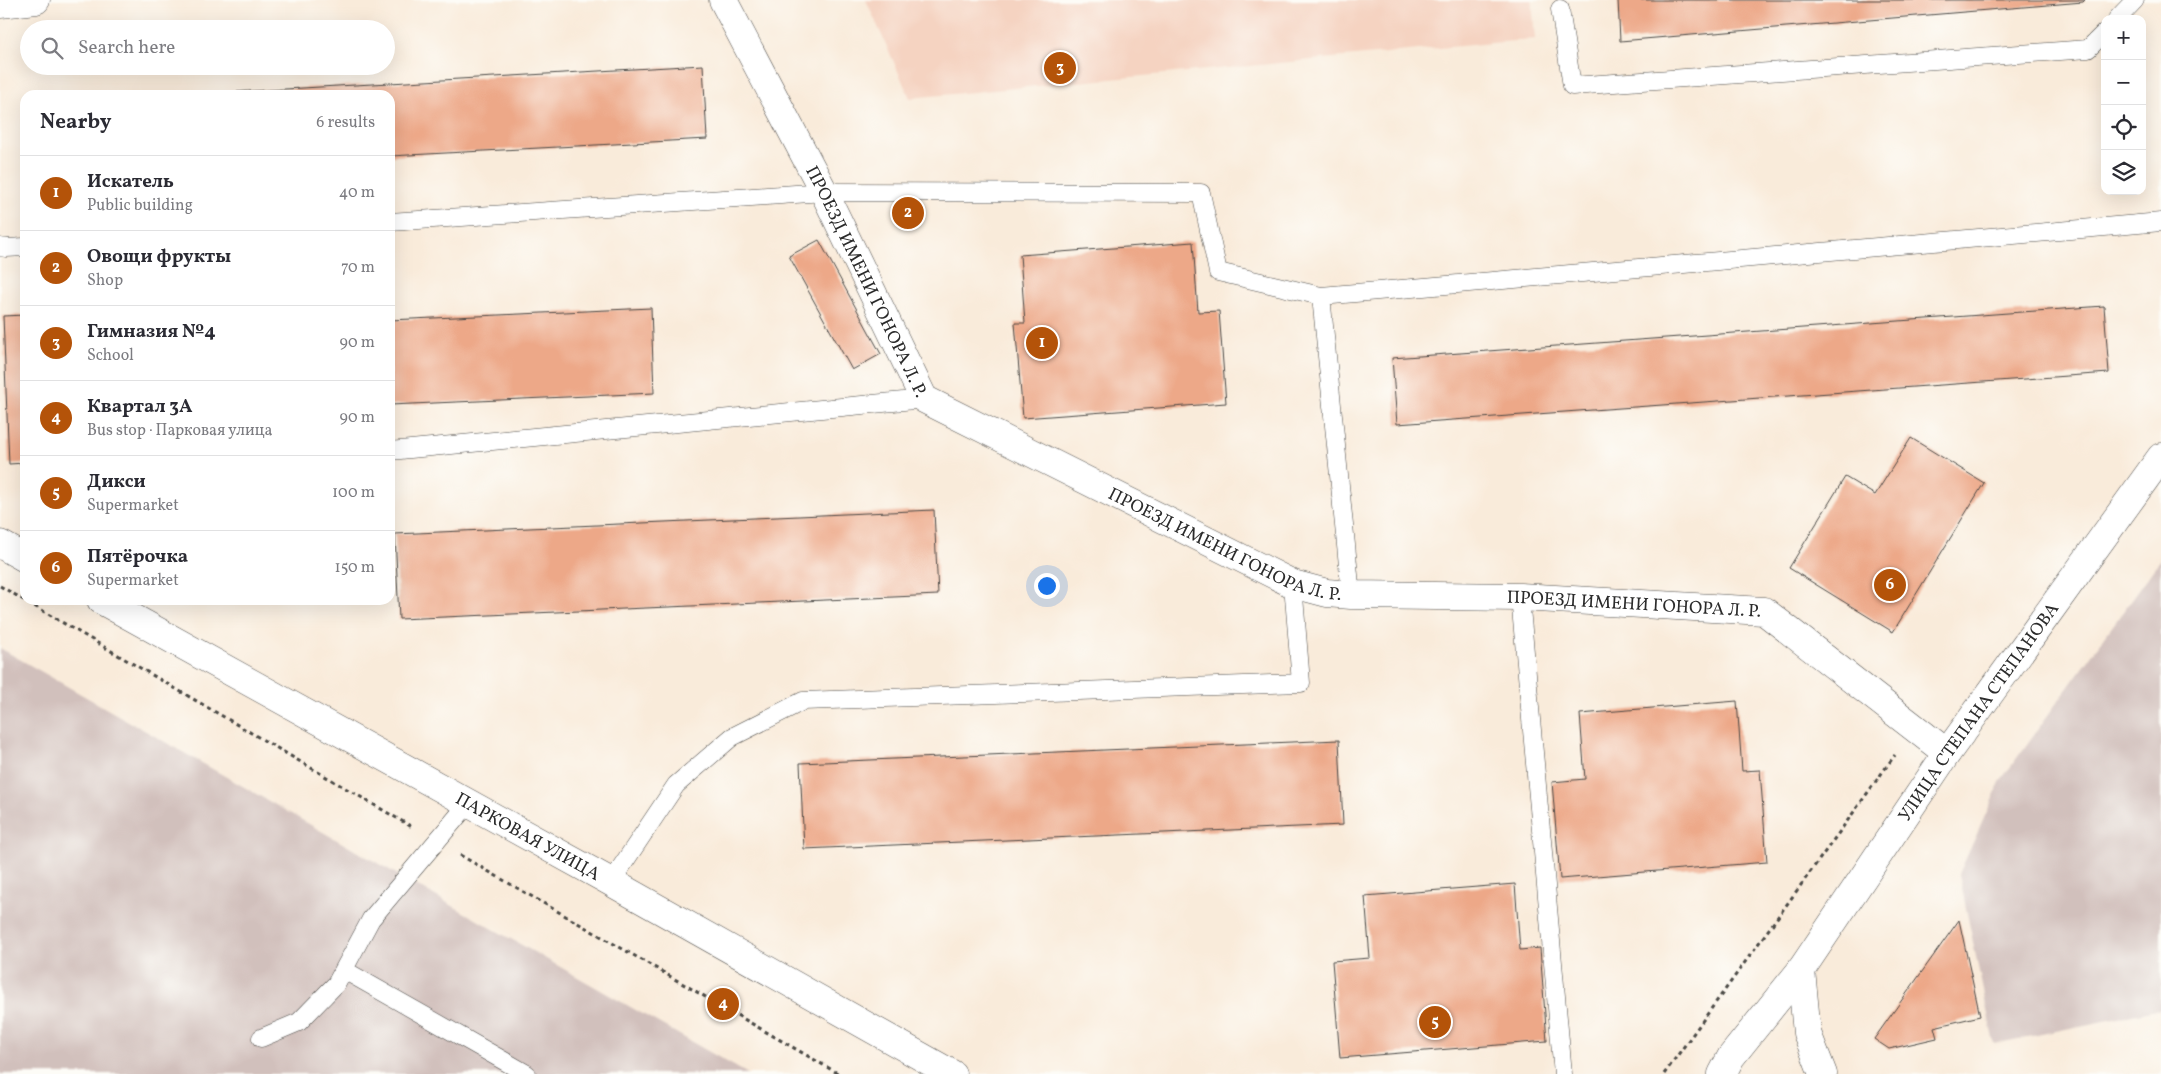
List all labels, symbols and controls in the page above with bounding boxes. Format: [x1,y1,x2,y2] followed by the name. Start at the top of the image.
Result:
[2101,15,2146,195] map controls
[2101,15,2146,60] button: +
[20,20,395,75] search box
[38,34,66,62] icon: search
[78,35,175,61] text: Search here
[1044,49,1076,87] pin: 3
[2101,60,2146,105] button: −
[2101,105,2146,150] button: locate
[40,108,111,137] text: Nearby
[316,112,375,134] text: 6 results
[2101,150,2146,195] button: layers
[798,162,932,402] street label: ПРОЕЗД ИМЕНИ ГОНОРА Л. Р.
[87,169,174,195] text: Искатель
[53,182,59,204] text: 1
[339,182,375,204] text: 40 m
[892,194,924,232] pin: 2
[87,195,193,217] text: Public building
[87,244,231,270] text: Овощи фрукты
[52,257,60,279] text: 2
[341,257,375,279] text: 70 m
[87,270,123,292] text: Shop
[87,319,216,345] text: Гимназия №4
[1026,324,1058,362] pin: 1
[52,332,60,354] text: 3
[339,332,375,354] text: 90 m
[87,345,134,367] text: School
[87,394,193,420] text: Квартал 3А
[51,407,61,429] text: 4
[339,407,375,429] text: 90 m
[87,420,273,442] text: Bus stop · Парковая улица
[87,469,146,495] text: Дикси
[52,482,60,504] text: 5
[332,482,375,504] text: 100 m
[1104,482,1342,608] street label: ПРОЕЗД ИМЕНИ ГОНОРА Л. Р.
[87,495,179,517] text: Supermarket
[87,544,188,570] text: Пятёрочка
[52,557,60,579] text: 6
[334,557,375,579] text: 150 m
[1874,566,1906,604] pin: 6
[87,570,179,592] text: Supermarket
[1034,573,1060,599] your location
[1507,586,1762,625] street label: ПРОЕЗД ИМЕНИ ГОНОРА Л. Р.
[1893,598,2066,827] street label: УЛИЦА СТЕПАНА СТЕПАНОВА
[450,787,605,888] street label: ПАРКОВАЯ УЛИЦА
[707,985,739,1023] pin: 4
[1419,1003,1451,1041] pin: 5

